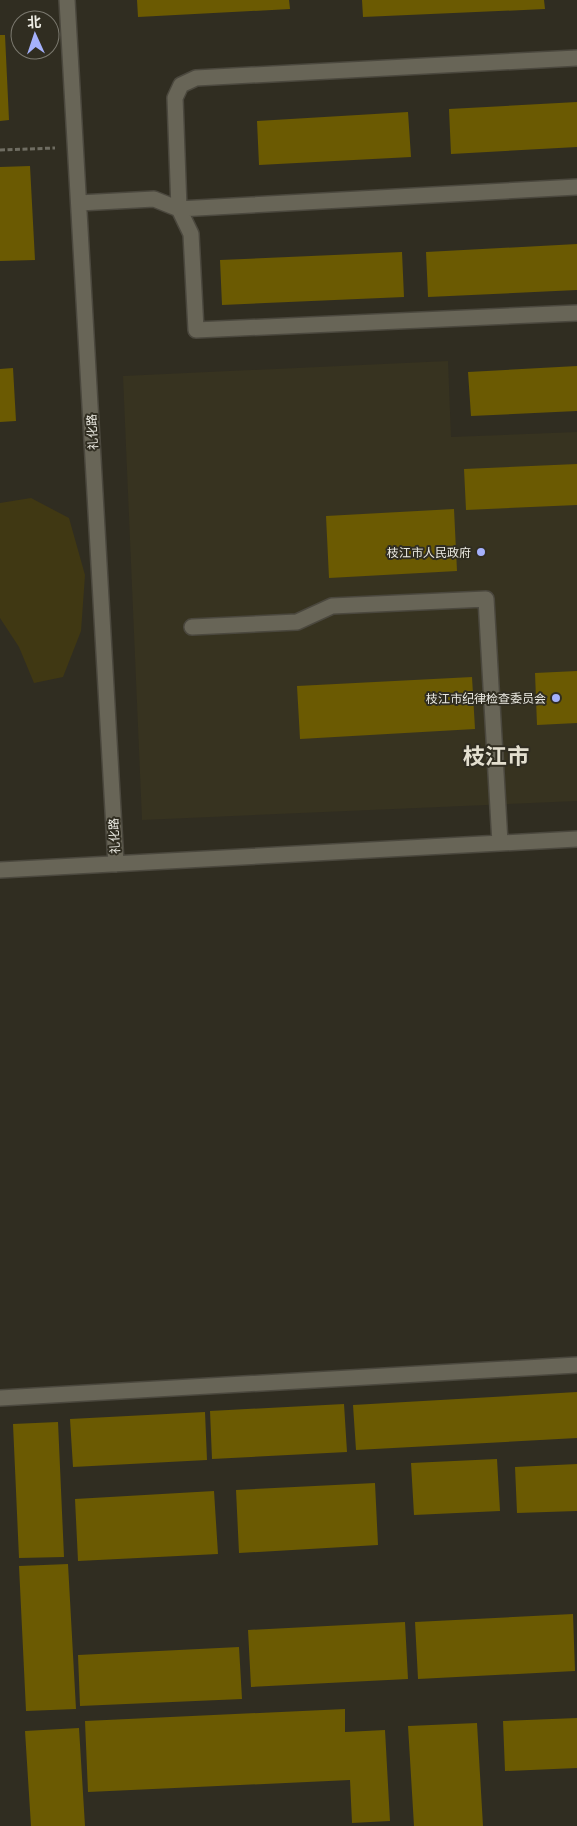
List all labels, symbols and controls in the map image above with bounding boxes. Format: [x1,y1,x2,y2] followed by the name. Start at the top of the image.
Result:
[10,10,60,60] north arrow
[27,13,42,30] text: 北
[84,414,100,450] street label: 礼化路
[387,545,471,560] place label: 枝江市人民政府
[475,546,487,558] marker: 枝江市人民政府
[426,691,546,706] place label: 枝江市纪律检查委员会
[550,692,562,704] marker: 枝江市纪律检查委员会
[463,742,529,769] district label: 枝江市
[106,818,122,854] street label: 礼化路

